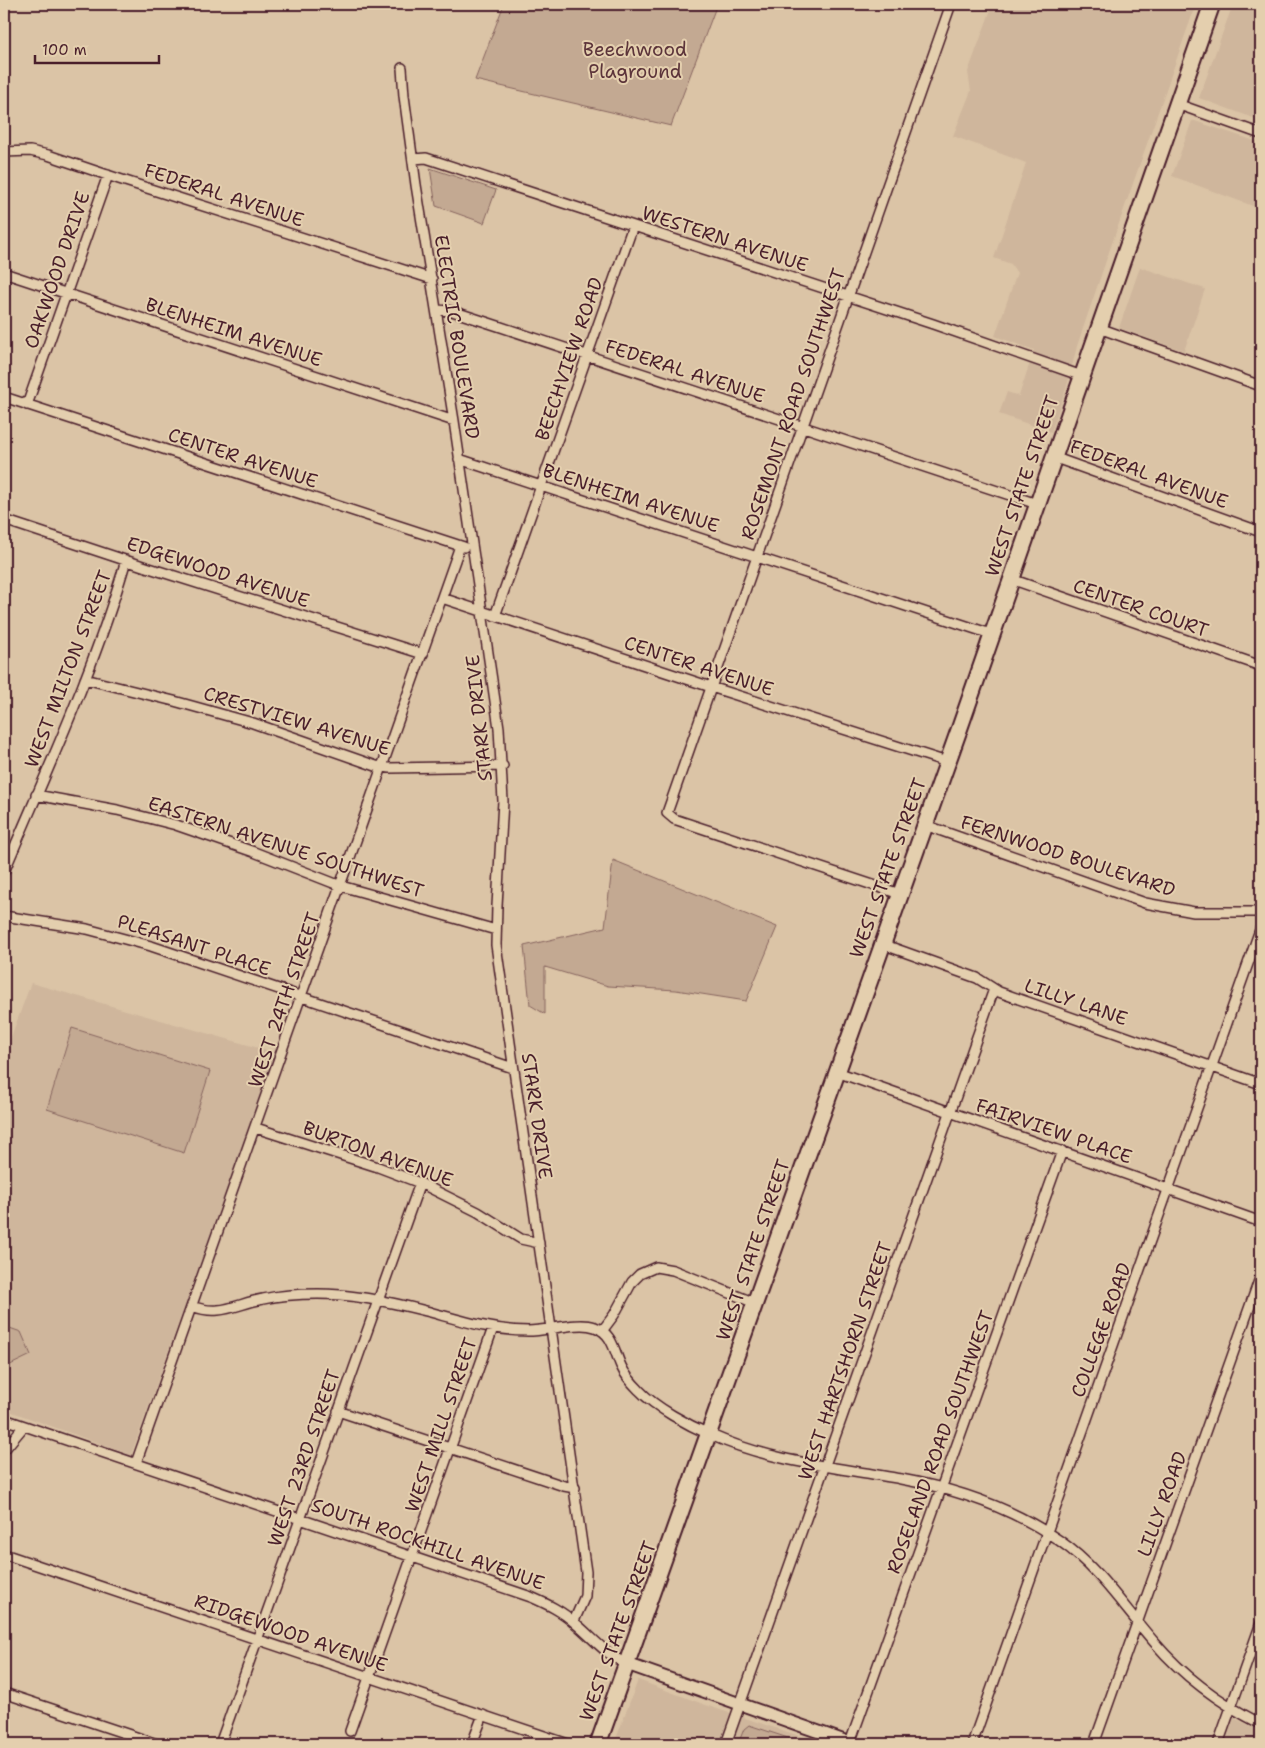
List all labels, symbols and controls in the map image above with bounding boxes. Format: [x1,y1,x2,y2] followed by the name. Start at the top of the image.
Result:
[35,32,159,64] scale bar
[583,37,687,84] park label: Beechwood Plaground
[42,40,87,60] text: 100 m
[141,157,307,233] street label: FEDERAL AVENUE
[18,188,96,352] street label: OAKWOOD DRIVE
[639,200,812,278] street label: WESTERN AVENUE
[429,233,485,441] street label: ELECTRIC BOULEVARD
[735,265,851,543] street label: ROSEMONT ROAD SOUTHWEST
[529,274,609,444] street label: BEECHVIEW ROAD
[142,292,326,372] street label: BLENHEIM AVENUE
[602,333,768,409] street label: FEDERAL AVENUE
[979,392,1065,580] street label: WEST STATE STREET
[165,422,321,494] street label: CENTER AVENUE
[1066,434,1232,514] street label: FEDERAL AVENUE
[539,458,723,538] street label: BLENHEIM AVENUE
[123,531,313,613] street label: EDGEWOOD AVENUE
[19,566,117,771] street label: WEST MILTON STREET
[1070,573,1212,643] street label: CENTER COURT
[621,630,777,702] street label: CENTER AVENUE
[460,653,498,783] street label: STARK DRIVE
[200,681,394,761] street label: CRESTVIEW AVENUE
[844,774,932,962] street label: WEST STATE STREET
[145,791,427,904] street label: EASTERN AVENUE SOUTHWEST
[957,809,1179,903] street label: FERNWOOD BOULEVARD
[114,908,274,982] street label: PLEASANT PLACE
[242,909,326,1091] street label: WEST 24TH STREET
[1021,973,1131,1031] street label: LILLY LANE
[516,1051,558,1181] street label: STARK DRIVE
[972,1093,1136,1170] street label: FAIRVIEW PLACE
[299,1115,457,1193] street label: BURTON AVENUE
[710,1156,796,1344] street label: WEST STATE STREET
[792,1238,898,1484] street label: WEST HARTSHORN STREET
[1065,1259,1137,1401] street label: COLLEGE ROAD
[881,1307,999,1577] street label: ROSELAND ROAD SOUTHWEST
[399,1334,483,1516] street label: WEST MILL STREET
[262,1366,346,1550] street label: WEST 23RD STREET
[1131,1448,1193,1560] street label: LILLY ROAD
[308,1492,548,1596] street label: SOUTH ROCKHILL AVENUE
[574,1537,662,1725] street label: WEST STATE STREET
[191,1588,391,1678] street label: RIDGEWOOD AVENUE

